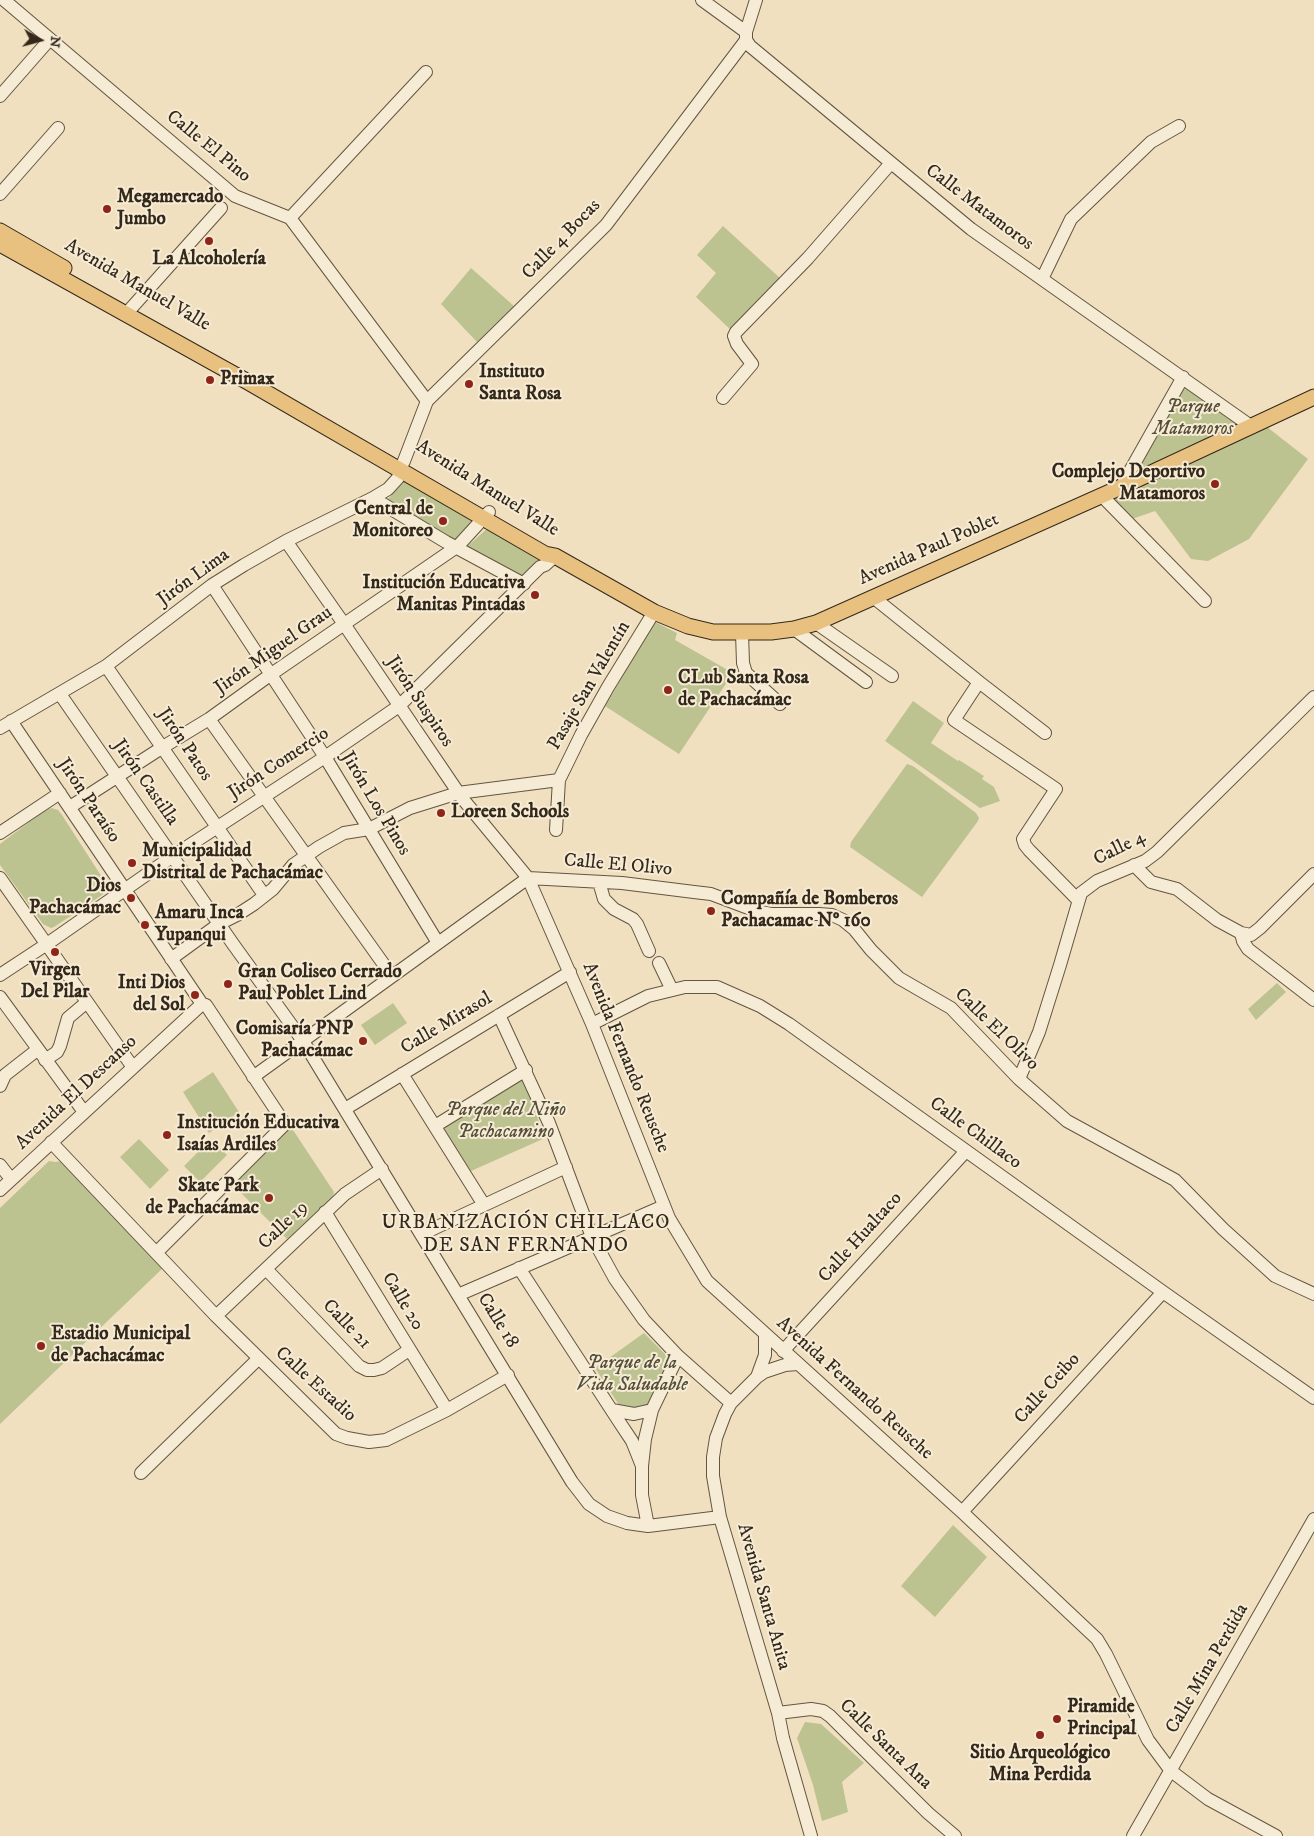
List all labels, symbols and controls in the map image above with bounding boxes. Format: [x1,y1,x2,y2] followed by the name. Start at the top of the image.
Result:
[15,15,65,65] north arrow
[45,35,65,49] text: N
[161,106,255,188] street label: Calle El Pino
[920,160,1038,256] street label: Calle Matamoros
[117,187,223,231] place label: Megamercado Jumbo
[518,195,606,285] street label: Calle 4 Bocas
[101,203,113,215] marker: Megamercado Jumbo
[60,235,214,337] street label: Avenida Manuel Valle
[203,235,215,247] marker: La Alcoholería
[152,249,266,271] place label: La Alcoholería
[479,362,561,406] place label: Instituto Santa Rosa
[220,369,275,391] place label: Primax
[204,374,216,386] marker: Primax
[463,378,475,390] marker: Instituto Santa Rosa
[1153,397,1233,441] park label: Parque Matamoros
[411,436,563,542] street label: Avenida Manuel Valle
[1052,462,1205,506] place label: Complejo Deportivo Matamoros
[1209,478,1221,490] marker: Complejo Deportivo Matamoros
[352,499,433,543] place label: Central de Monitoreo
[856,509,1002,591] street label: Avenida Paul Poblet
[437,515,449,527] marker: Central de Monitoreo
[154,544,234,612] street label: Jirón Lima
[363,573,525,617] place label: Institución Educativa Manitas Pintadas
[529,589,541,601] marker: Institución Educativa Manitas Pintadas
[211,602,337,700] street label: Jirón Miguel Grau
[544,617,636,755] street label: Pasaje San Valentín
[380,652,458,752] street label: Jirón Suspiros
[678,668,809,712] place label: CLub Santa Rosa de Pachacámac
[662,684,674,696] marker: CLub Santa Rosa de Pachacámac
[151,704,217,786] street label: Jirón Patos
[224,723,334,805] street label: Jirón Comercio
[107,736,183,830] street label: Jirón Castilla
[335,748,415,860] street label: Jirón Los Pinos
[51,754,125,848] street label: Jirón Paraíso
[451,802,569,824] place label: Loreen Schools
[435,807,447,819] marker: Loreen Schools
[1090,826,1150,872] street label: Calle 4
[142,841,323,885] place label: Municipalidad Distrital de Pachacámac
[563,850,673,882] street label: Calle El Olivo
[126,857,138,869] marker: Municipalidad Distrital de Pachacámac
[29,876,121,920] place label: Dios Pachacámac
[721,889,898,933] place label: Compañía de Bomberos Pachacamac Nº 160
[125,892,137,904] marker: Dios Pachacámac
[155,903,244,947] place label: Amaru Inca Yupanqui
[705,905,717,917] marker: Compañía de Bomberos Pachacamac Nº 160
[139,919,151,931] marker: Amaru Inca Yupanqui
[49,946,61,958] marker: Virgen Del Pilar
[21,960,89,1004] place label: Virgen Del Pilar
[576,960,674,1156] street label: Avenida Fernando Reusche
[238,962,402,1006] place label: Gran Coliseo Cerrado Paul Poblet Lind
[118,973,185,1017] place label: Inti Dios del Sol
[222,978,234,990] marker: Gran Coliseo Cerrado Paul Poblet Lind
[949,984,1043,1076] street label: Calle El Olivo
[397,988,497,1060] street label: Calle Mirasol
[189,989,201,1001] marker: Inti Dios del Sol
[236,1019,353,1063] place label: Comisaría PNP Pachacámac
[12,1031,142,1155] street label: Avenida El Descanso
[357,1035,369,1047] marker: Comisaría PNP Pachacámac
[924,1093,1026,1175] street label: Calle Chillaco
[446,1100,566,1144] park label: Parque del Niño Pachacamino
[177,1113,339,1157] place label: Institución Educativa Isaías Ardiles
[161,1129,173,1141] marker: Institución Educativa Isaías Ardiles
[145,1176,259,1220] place label: Skate Park de Pachacámac
[814,1188,908,1288] street label: Calle Hualtaco
[263,1192,275,1204] marker: Skate Park de Pachacámac
[254,1197,314,1255] street label: Calle 19
[379,1212,673,1259] district label: URBANIZACIÓN CHILLACO DE SAN FERNANDO
[376,1269,428,1335] street label: Calle 20
[471,1289,523,1353] street label: Calle 18
[317,1295,375,1355] street label: Calle 21
[771,1313,937,1465] street label: Avenida Fernando Reusche
[51,1324,190,1368] place label: Estadio Municipal de Pachacámac
[35,1340,47,1352] marker: Estadio Municipal de Pachacámac
[270,1343,360,1427] street label: Calle Estadio
[1010,1349,1086,1429] street label: Calle Ceibo
[576,1353,688,1397] park label: Parque de la Vida Saludable
[731,1521,795,1673] street label: Avenida Santa Anita
[1162,1600,1254,1738] street label: Calle Mina Perdida
[834,1695,936,1795] street label: Calle Santa Ana
[1067,1697,1136,1741] place label: Piramide Principal
[1051,1713,1063,1725] marker: Piramide Principal
[1034,1729,1046,1741] marker: Sitio Arqueológico Mina Perdida
[970,1743,1110,1787] place label: Sitio Arqueológico Mina Perdida

